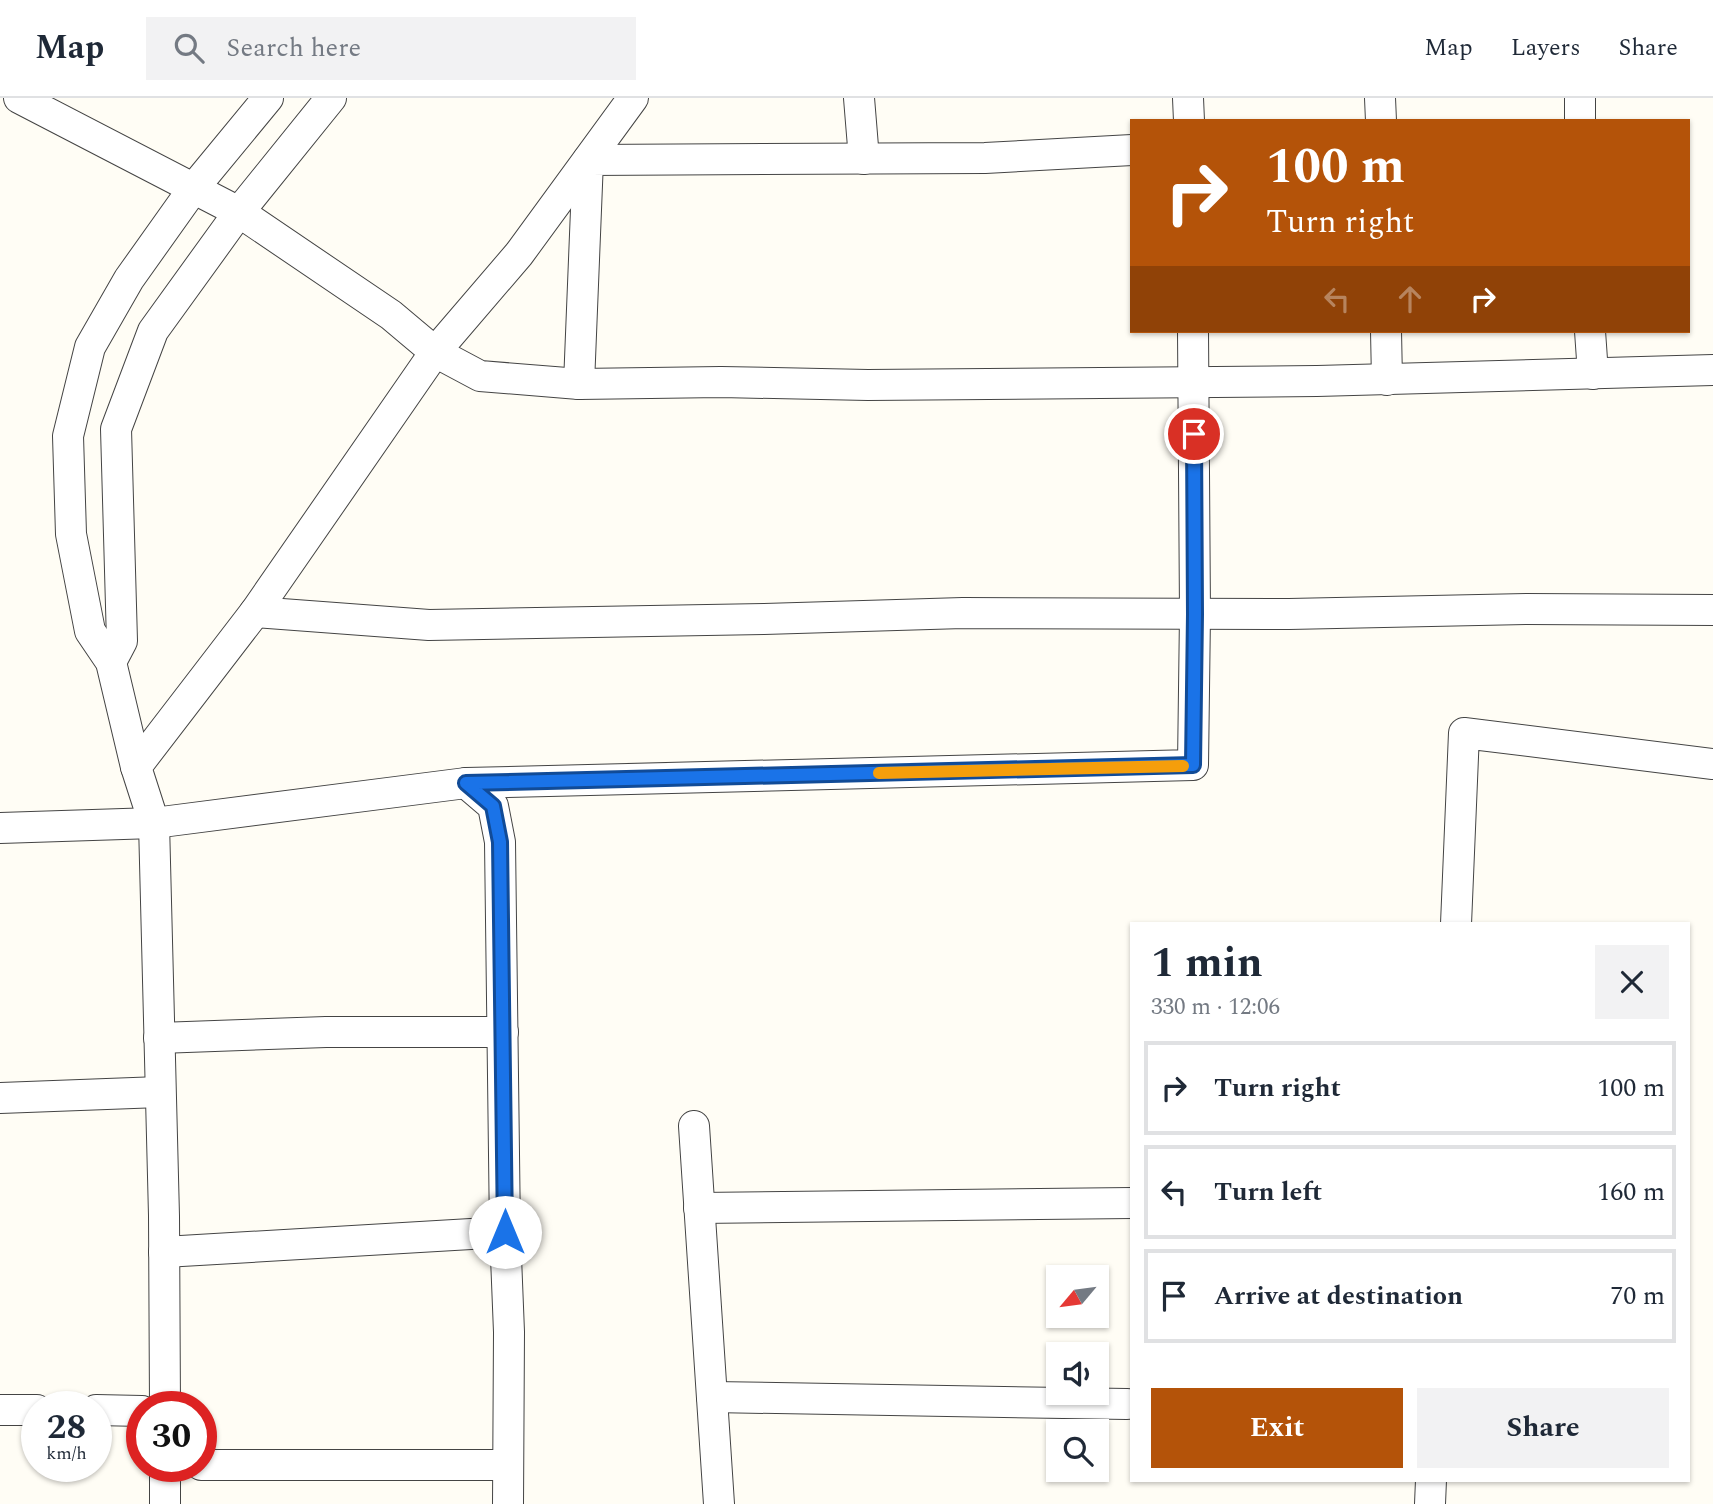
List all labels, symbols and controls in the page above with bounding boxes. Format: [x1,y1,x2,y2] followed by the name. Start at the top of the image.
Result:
[146,17,636,80] search box
[35,23,104,73] text: Map
[226,28,361,68] text: Search here
[170,29,208,67] icon: search
[1424,30,1473,66] text: Map
[1511,30,1581,66] text: Layers
[1619,30,1678,66] text: Share
[1266,130,1405,205] text: 100 m
[1151,147,1242,238] icon: right
[1266,198,1414,247] text: Turn right
[1318,280,1356,318] icon: left
[1391,280,1429,318] icon: ahead
[1464,280,1502,318] icon: right
[1164,404,1224,464] pin
[1175,415,1213,453] icon: arrive
[1151,932,1263,995] text: 1 min
[1595,945,1669,1019] button: close
[1151,990,1280,1025] text: 330 m · 12:06
[1214,1068,1341,1108] text: Turn right
[1597,1068,1665,1108] text: 100 m
[1155,1069,1193,1107] icon: right
[1214,1172,1322,1212] text: Turn left
[1597,1172,1665,1212] text: 160 m
[1155,1173,1193,1211] icon: left
[468,1195,542,1269] position arrow
[1046,1265,1110,1328] north arrow
[1046,1265,1109,1482] map controls
[1214,1276,1463,1316] text: Arrive at destination
[1610,1276,1665,1316] text: 70 m
[1155,1277,1193,1315] icon: arrive
[1046,1342,1109,1405] button: sound
[1151,1388,1403,1468] button: Exit
[1417,1388,1669,1468] button: Share
[126,1391,217,1482] speed limit sign: 30
[47,1401,86,1454] text: 28
[1046,1419,1109,1482] button: search
[46,1440,87,1467] text: km/h

